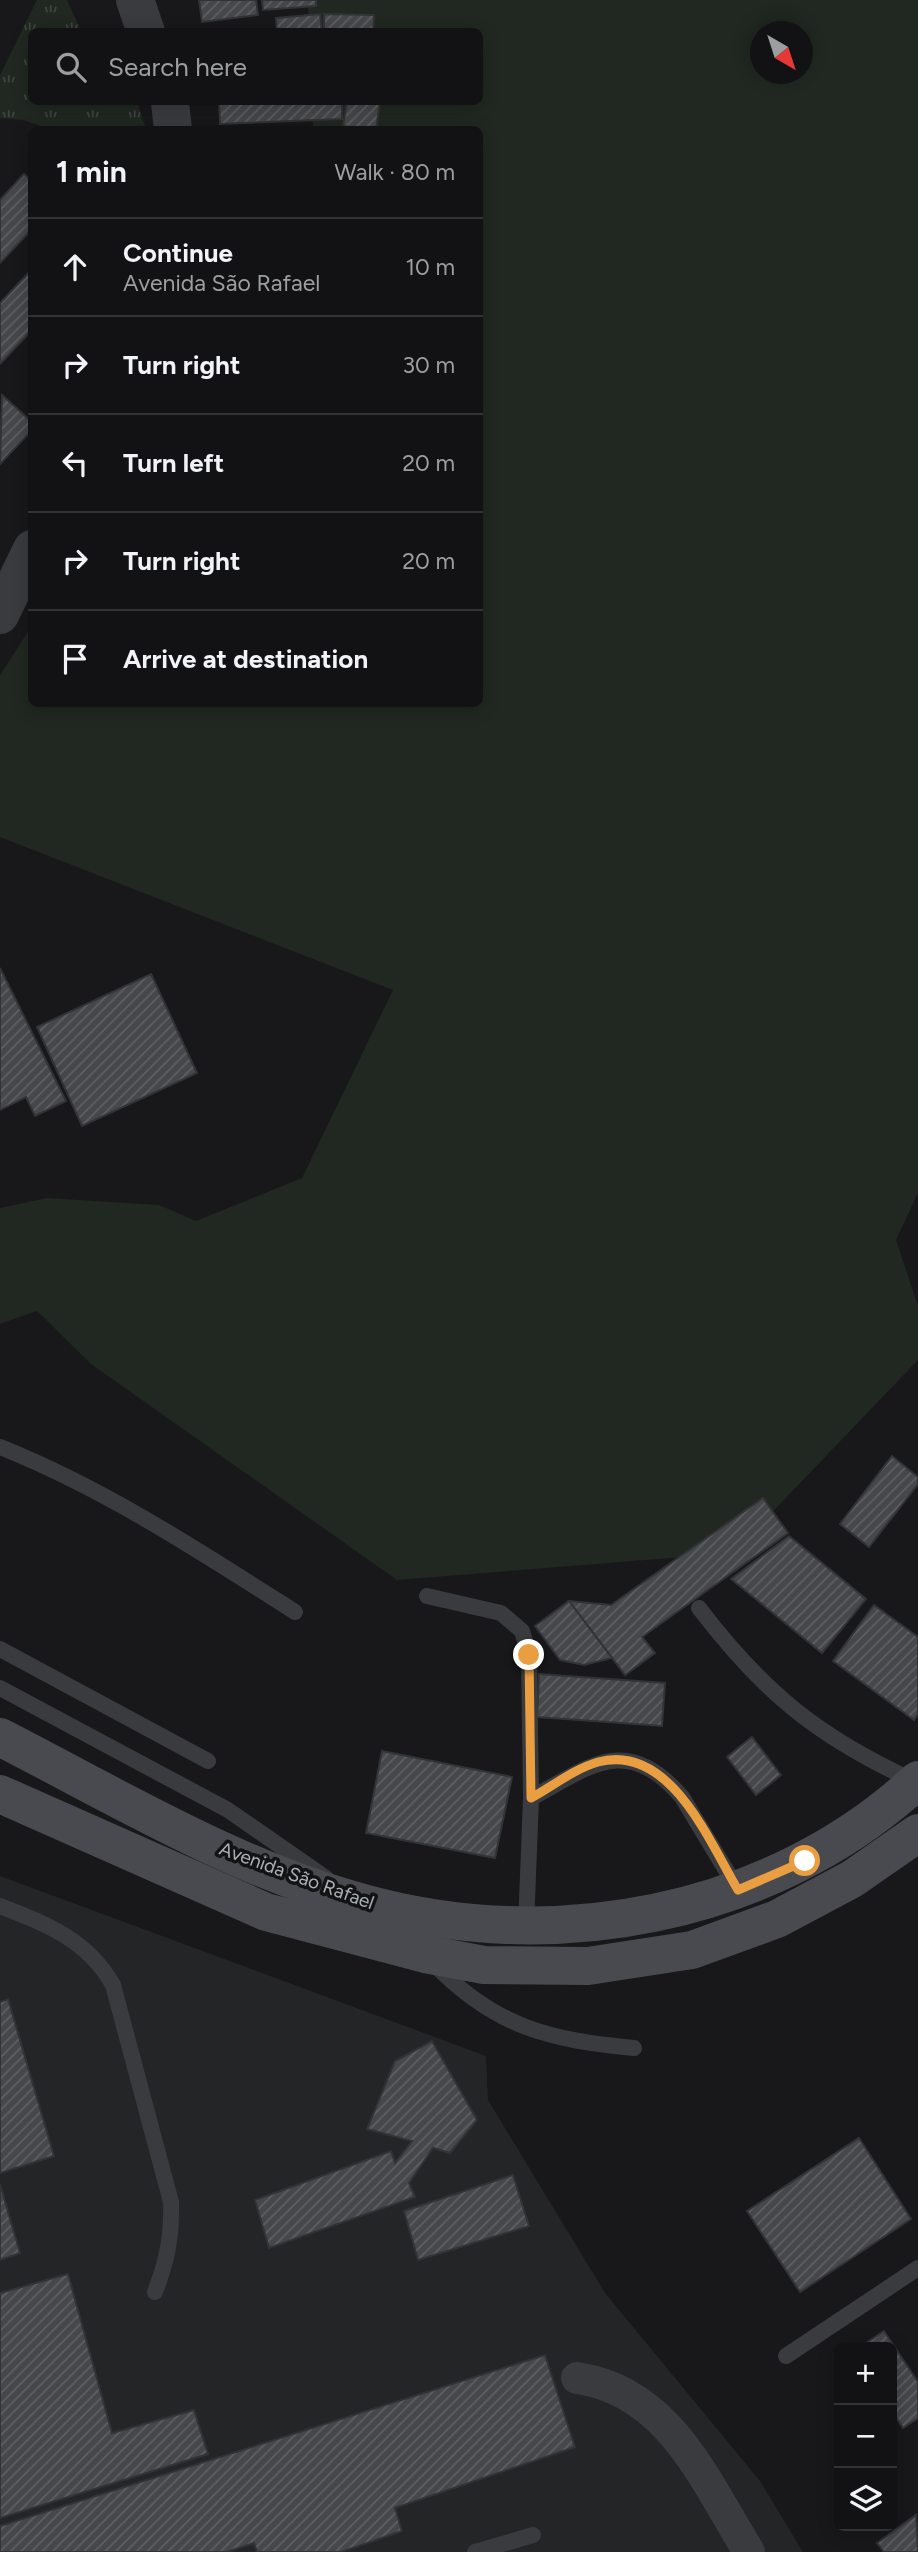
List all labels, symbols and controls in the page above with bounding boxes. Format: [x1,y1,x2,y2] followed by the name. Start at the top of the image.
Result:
[750,21,813,84] north arrow
[28,28,483,105] search box
[52,48,90,86] icon: search
[108,51,247,83] text: Search here
[56,153,127,190] text: 1 min
[335,158,455,186] text: Walk · 80 m
[123,237,233,269] text: Continue
[56,248,94,286] icon: ahead
[406,253,455,281] text: 10 m
[123,269,320,297] text: Avenida São Rafael
[56,346,94,384] icon: right
[123,349,240,381] text: Turn right
[402,351,455,379] text: 30 m
[56,444,94,482] icon: left
[123,447,224,479] text: Turn left
[402,449,455,477] text: 20 m
[56,542,94,580] icon: right
[123,545,240,577] text: Turn right
[402,547,455,575] text: 20 m
[56,640,94,678] icon: arrive
[123,643,368,675] text: Arrive at destination
[513,1639,544,1670] route end
[216,1837,377,1914] street label: Avenida São Rafael
[789,1845,820,1876] route start
[834,2342,897,2531] map controls
[834,2342,897,2405] button: +
[834,2405,897,2468] button: −
[834,2468,897,2531] button: layers

